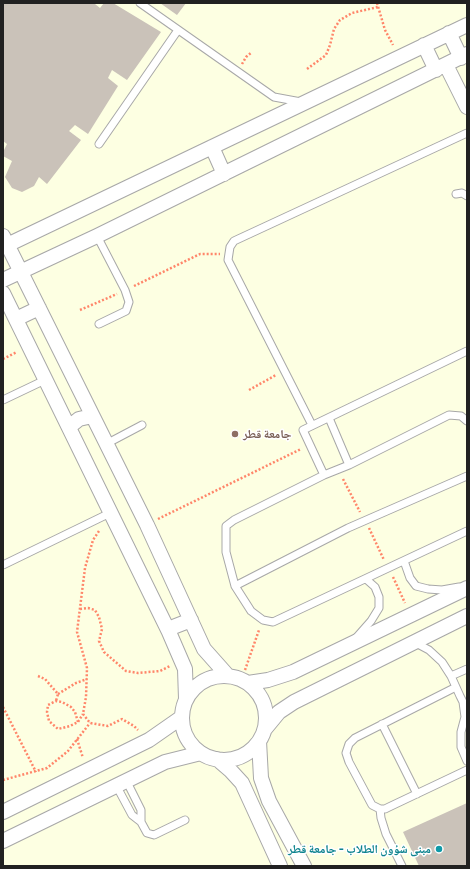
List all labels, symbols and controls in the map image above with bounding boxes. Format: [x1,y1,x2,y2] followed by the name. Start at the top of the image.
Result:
[243,427,292,441] place label: جامعة قطر
[230,429,240,439] marker: جامعة قطر
[288,842,431,856] place label: مبنى شؤون الطلاب - جامعة قطر
[434,844,444,854] marker: مبنى شؤون الطلاب - جامعة قطر

